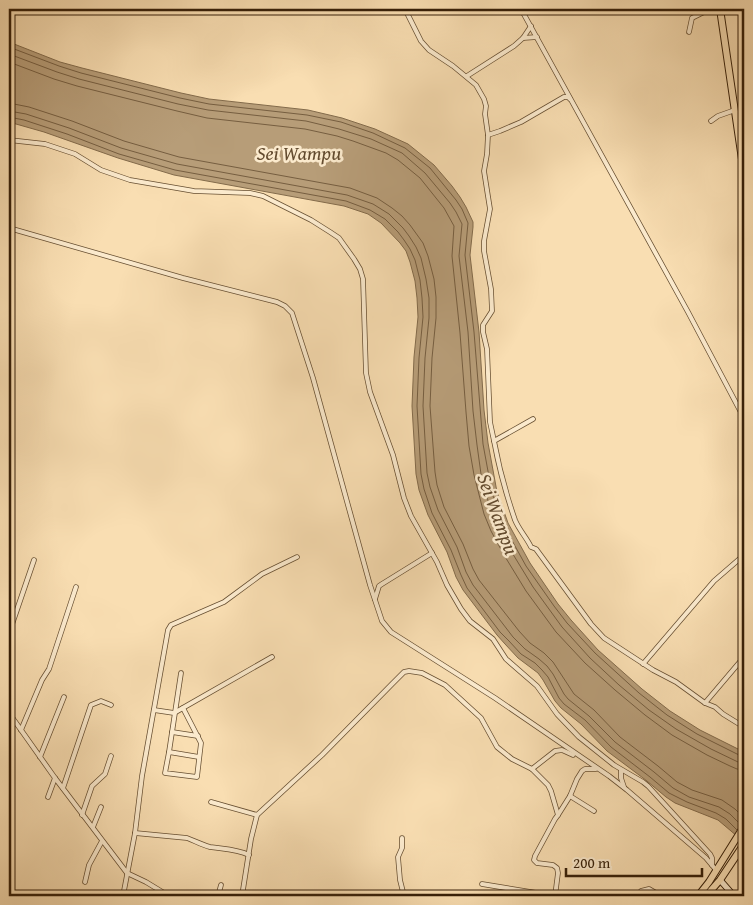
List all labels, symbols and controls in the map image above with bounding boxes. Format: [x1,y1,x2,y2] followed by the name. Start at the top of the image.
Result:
[257,138,341,167] water label: Sei Wampu
[470,469,527,559] water label: Sei Wampu
[566,845,702,877] scale bar
[573,852,611,873] text: 200 m

